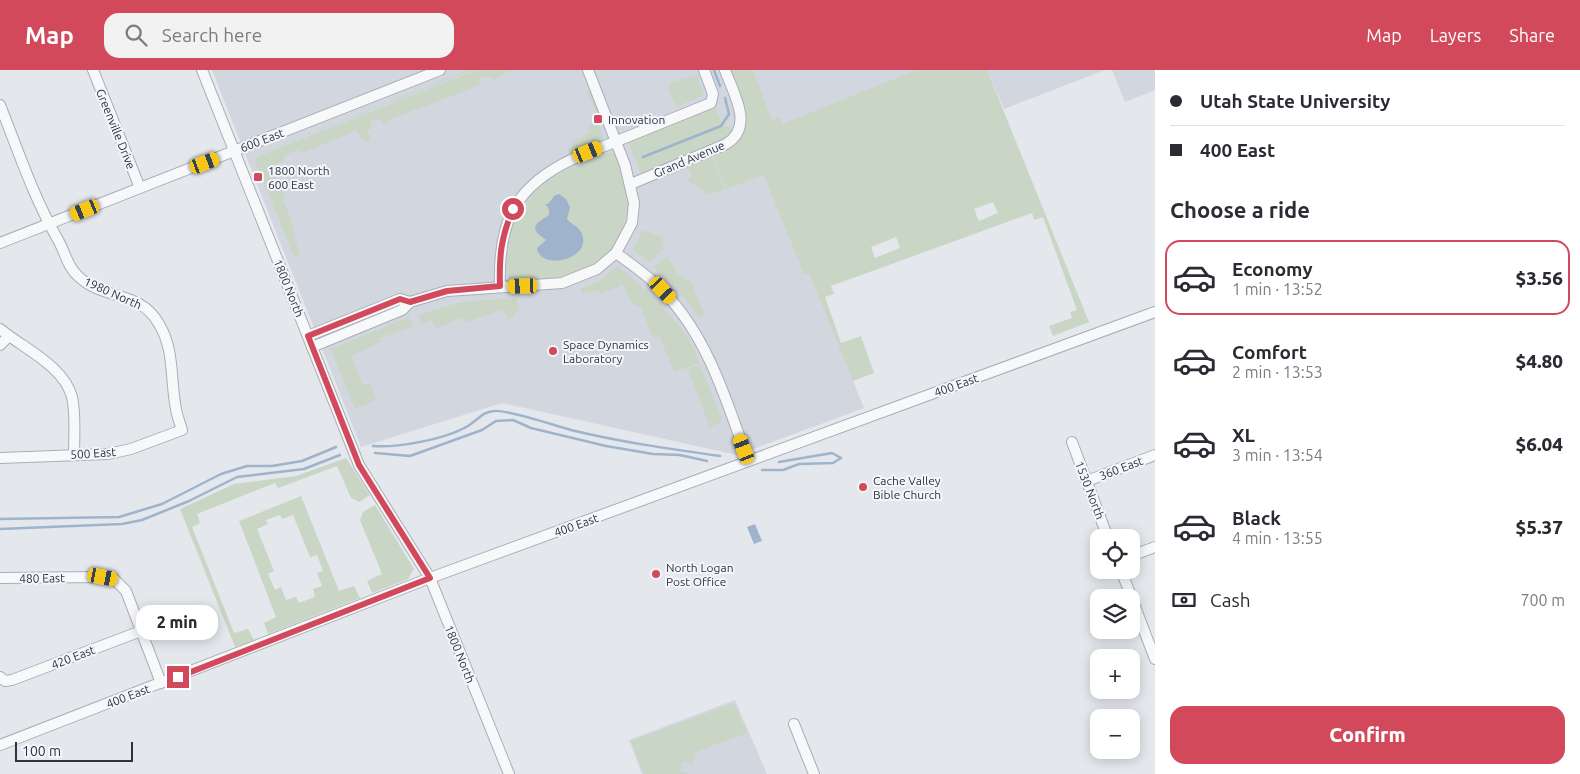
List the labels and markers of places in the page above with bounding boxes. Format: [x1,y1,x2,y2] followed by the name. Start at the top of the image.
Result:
[592,113,604,125] marker: Innovation
[608,113,665,126] place label: Innovation
[268,164,330,191] place label: 1800 North 600 East
[252,171,264,183] marker: 1800 North 600 East
[563,338,649,365] place label: Space Dynamics Laboratory
[547,345,559,357] marker: Space Dynamics Laboratory
[873,474,941,501] place label: Cache Valley Bible Church
[857,481,869,493] marker: Cache Valley Bible Church
[666,561,734,588] place label: North Logan Post Office
[650,568,662,580] marker: North Logan Post Office

